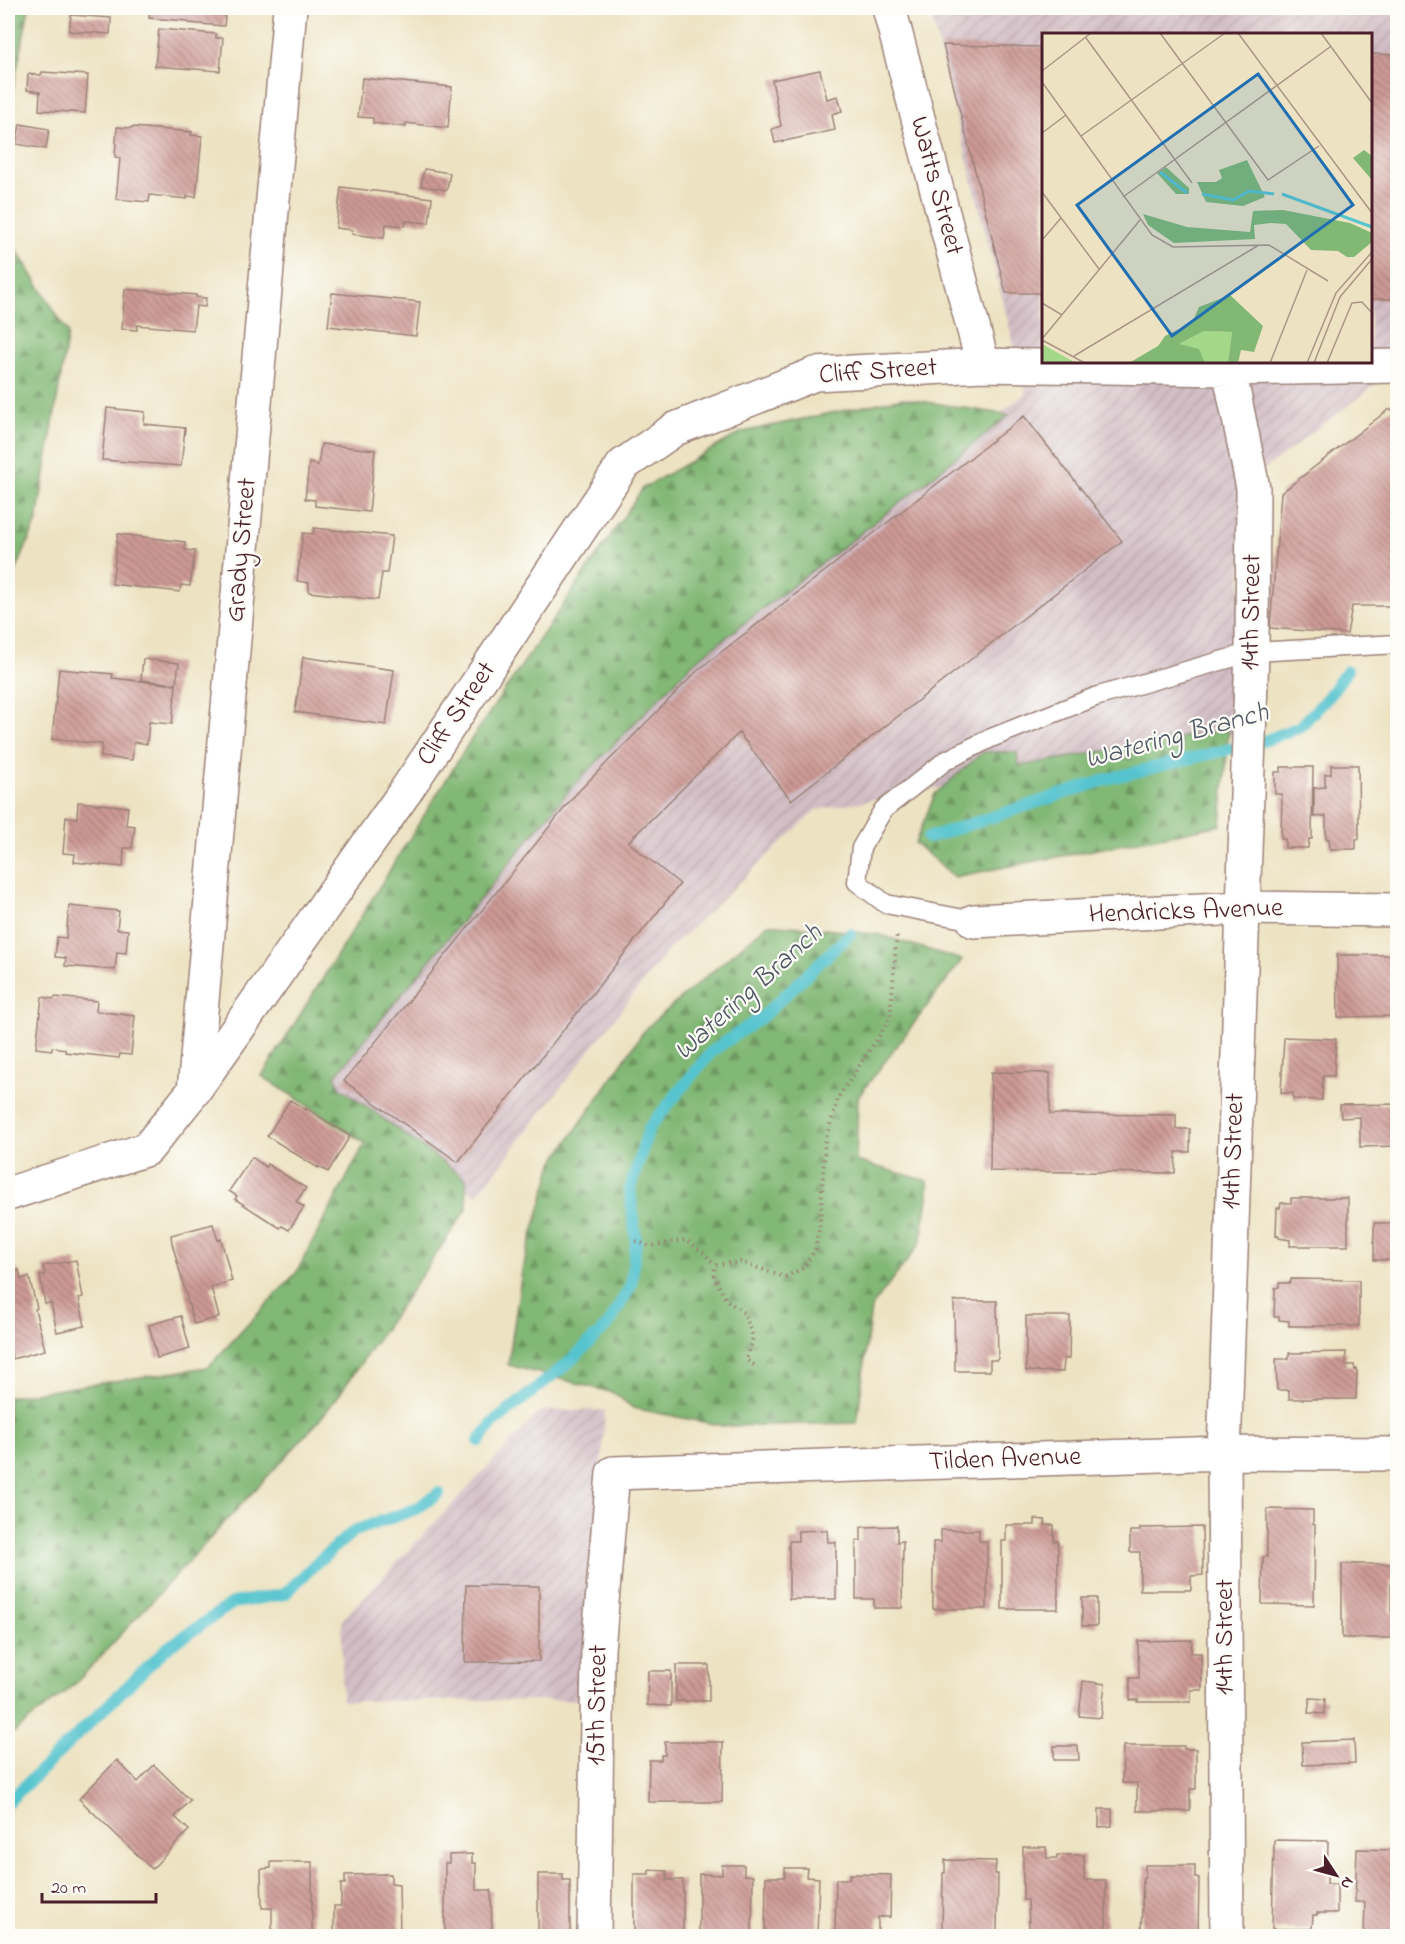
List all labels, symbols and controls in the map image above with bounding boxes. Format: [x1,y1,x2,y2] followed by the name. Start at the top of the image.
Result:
[1042,33,1372,363] inset map
[899,112,973,260] street label: Watts Street
[818,348,938,396] street label: Cliff Street
[216,476,268,624] street label: Grady Street
[1231,553,1273,671] street label: 14th Street
[408,654,506,774] street label: Cliff Street
[1081,693,1274,781] water label: Watering Branch
[1088,889,1285,935] street label: Hendricks Avenue
[665,914,833,1071] water label: Watering Branch
[1212,1092,1256,1210] street label: 14th Street
[928,1438,1083,1482] street label: Tilden Avenue
[1206,1579,1245,1695] street label: 14th Street
[577,1644,619,1766] street label: 15th Street
[1306,1845,1366,1905] north arrow
[42,1866,156,1904] scale bar
[1334,1871,1359,1894] text: N
[51,1876,86,1902] text: 20 m

